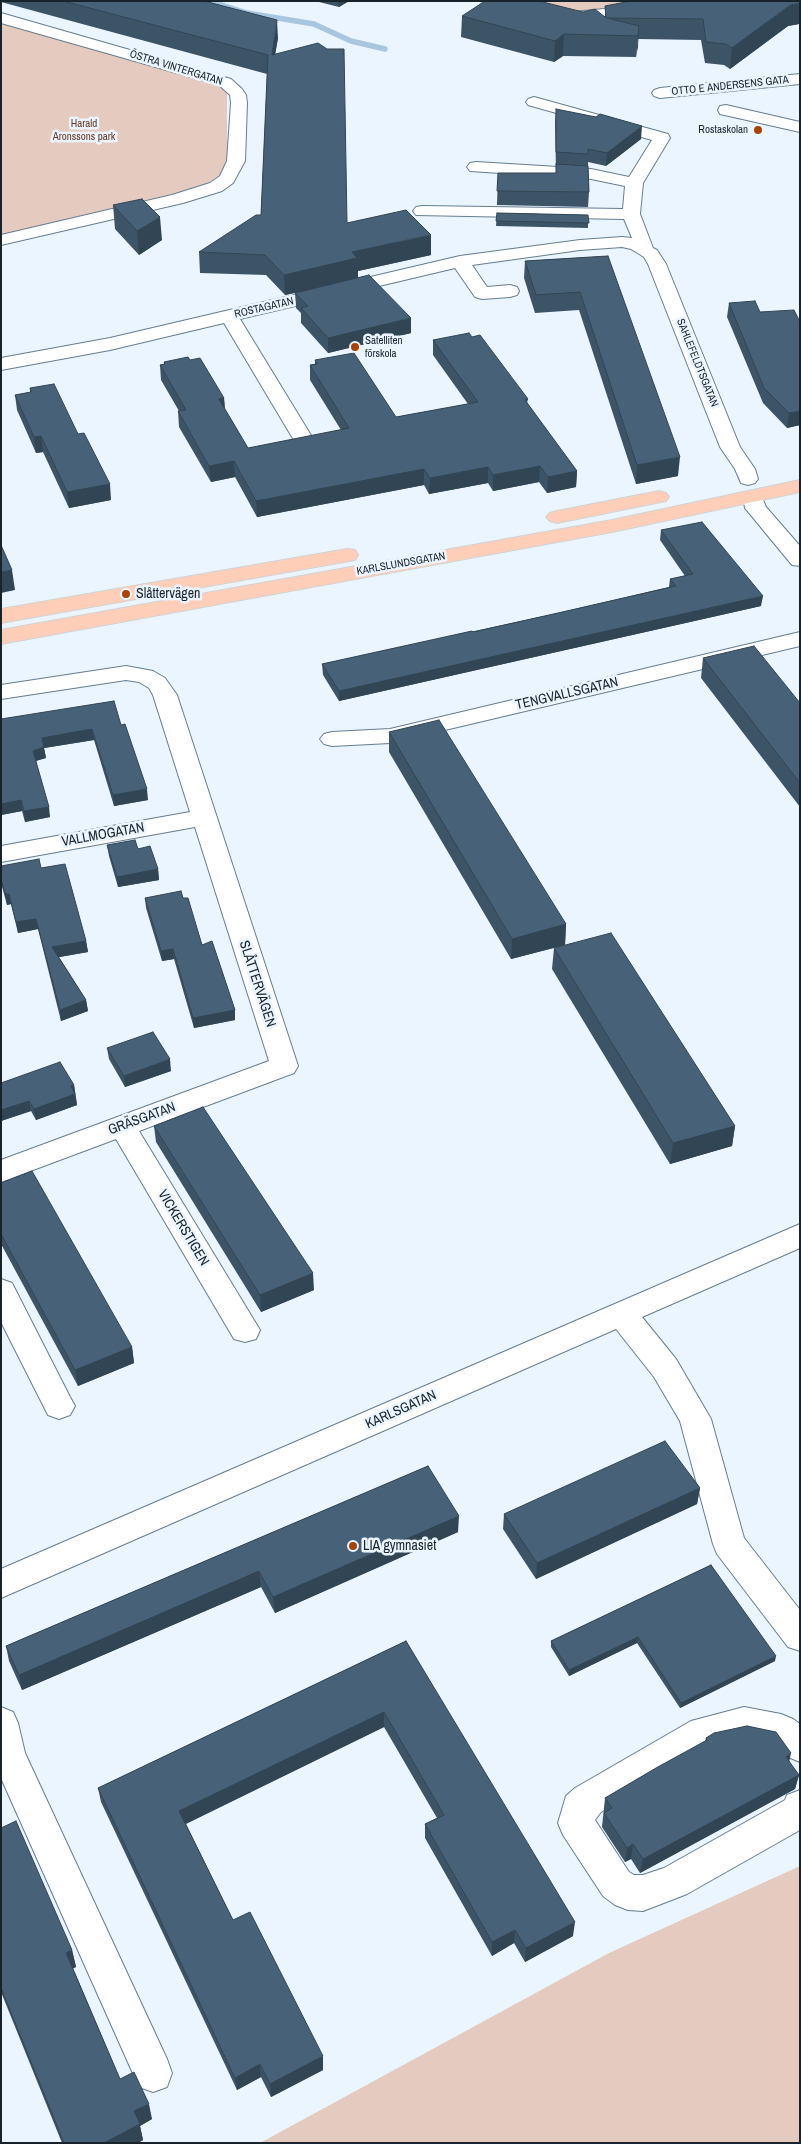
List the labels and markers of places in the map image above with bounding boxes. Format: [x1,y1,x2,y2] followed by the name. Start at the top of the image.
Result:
[698,123,748,137] place label: Rostaskolan
[752,124,764,136] marker: Rostaskolan
[365,334,403,360] place label: Satelliten förskola
[349,341,361,353] marker: Satelliten förskola
[136,586,200,602] place label: Slåttervägen
[120,588,132,600] marker: Slåttervägen
[363,1538,436,1554] place label: LIA gymnasiet
[347,1540,359,1552] marker: LIA gymnasiet

